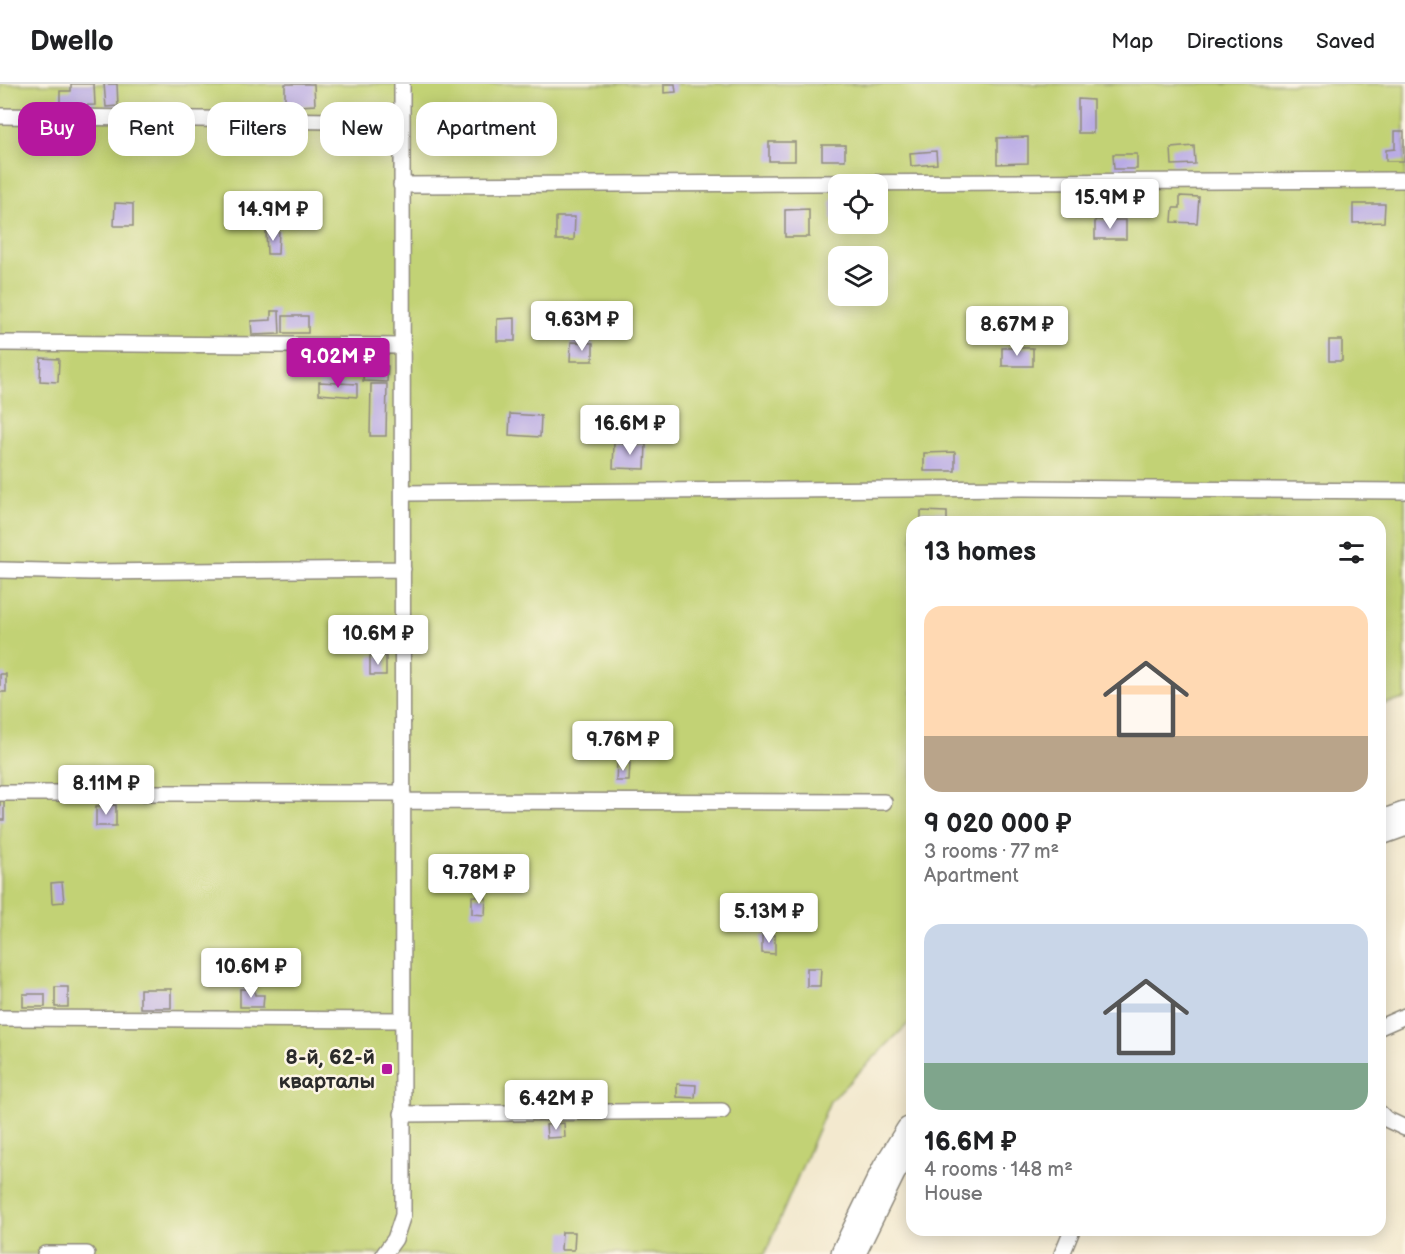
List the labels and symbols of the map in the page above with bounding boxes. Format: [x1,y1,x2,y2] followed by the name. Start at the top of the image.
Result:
[1055,179,1165,230] pin: 15.9M ₽
[218,191,328,242] pin: 14.9M ₽
[527,301,637,352] pin: 9.63M ₽
[962,306,1072,357] pin: 8.67M ₽
[283,338,393,389] pin: 9.02M ₽
[575,405,685,456] pin: 16.6M ₽
[323,615,433,666] pin: 10.6M ₽
[568,721,678,772] pin: 9.76M ₽
[51,765,161,816] pin: 8.11M ₽
[424,854,534,905] pin: 9.78M ₽
[714,893,824,944] pin: 5.13M ₽
[196,948,306,999] pin: 10.6M ₽
[279,1045,375,1094] place label: 8-й, 62-й кварталы
[380,1062,394,1076] marker: 8-й, 62-й кварталы
[501,1080,611,1131] pin: 6.42M ₽

